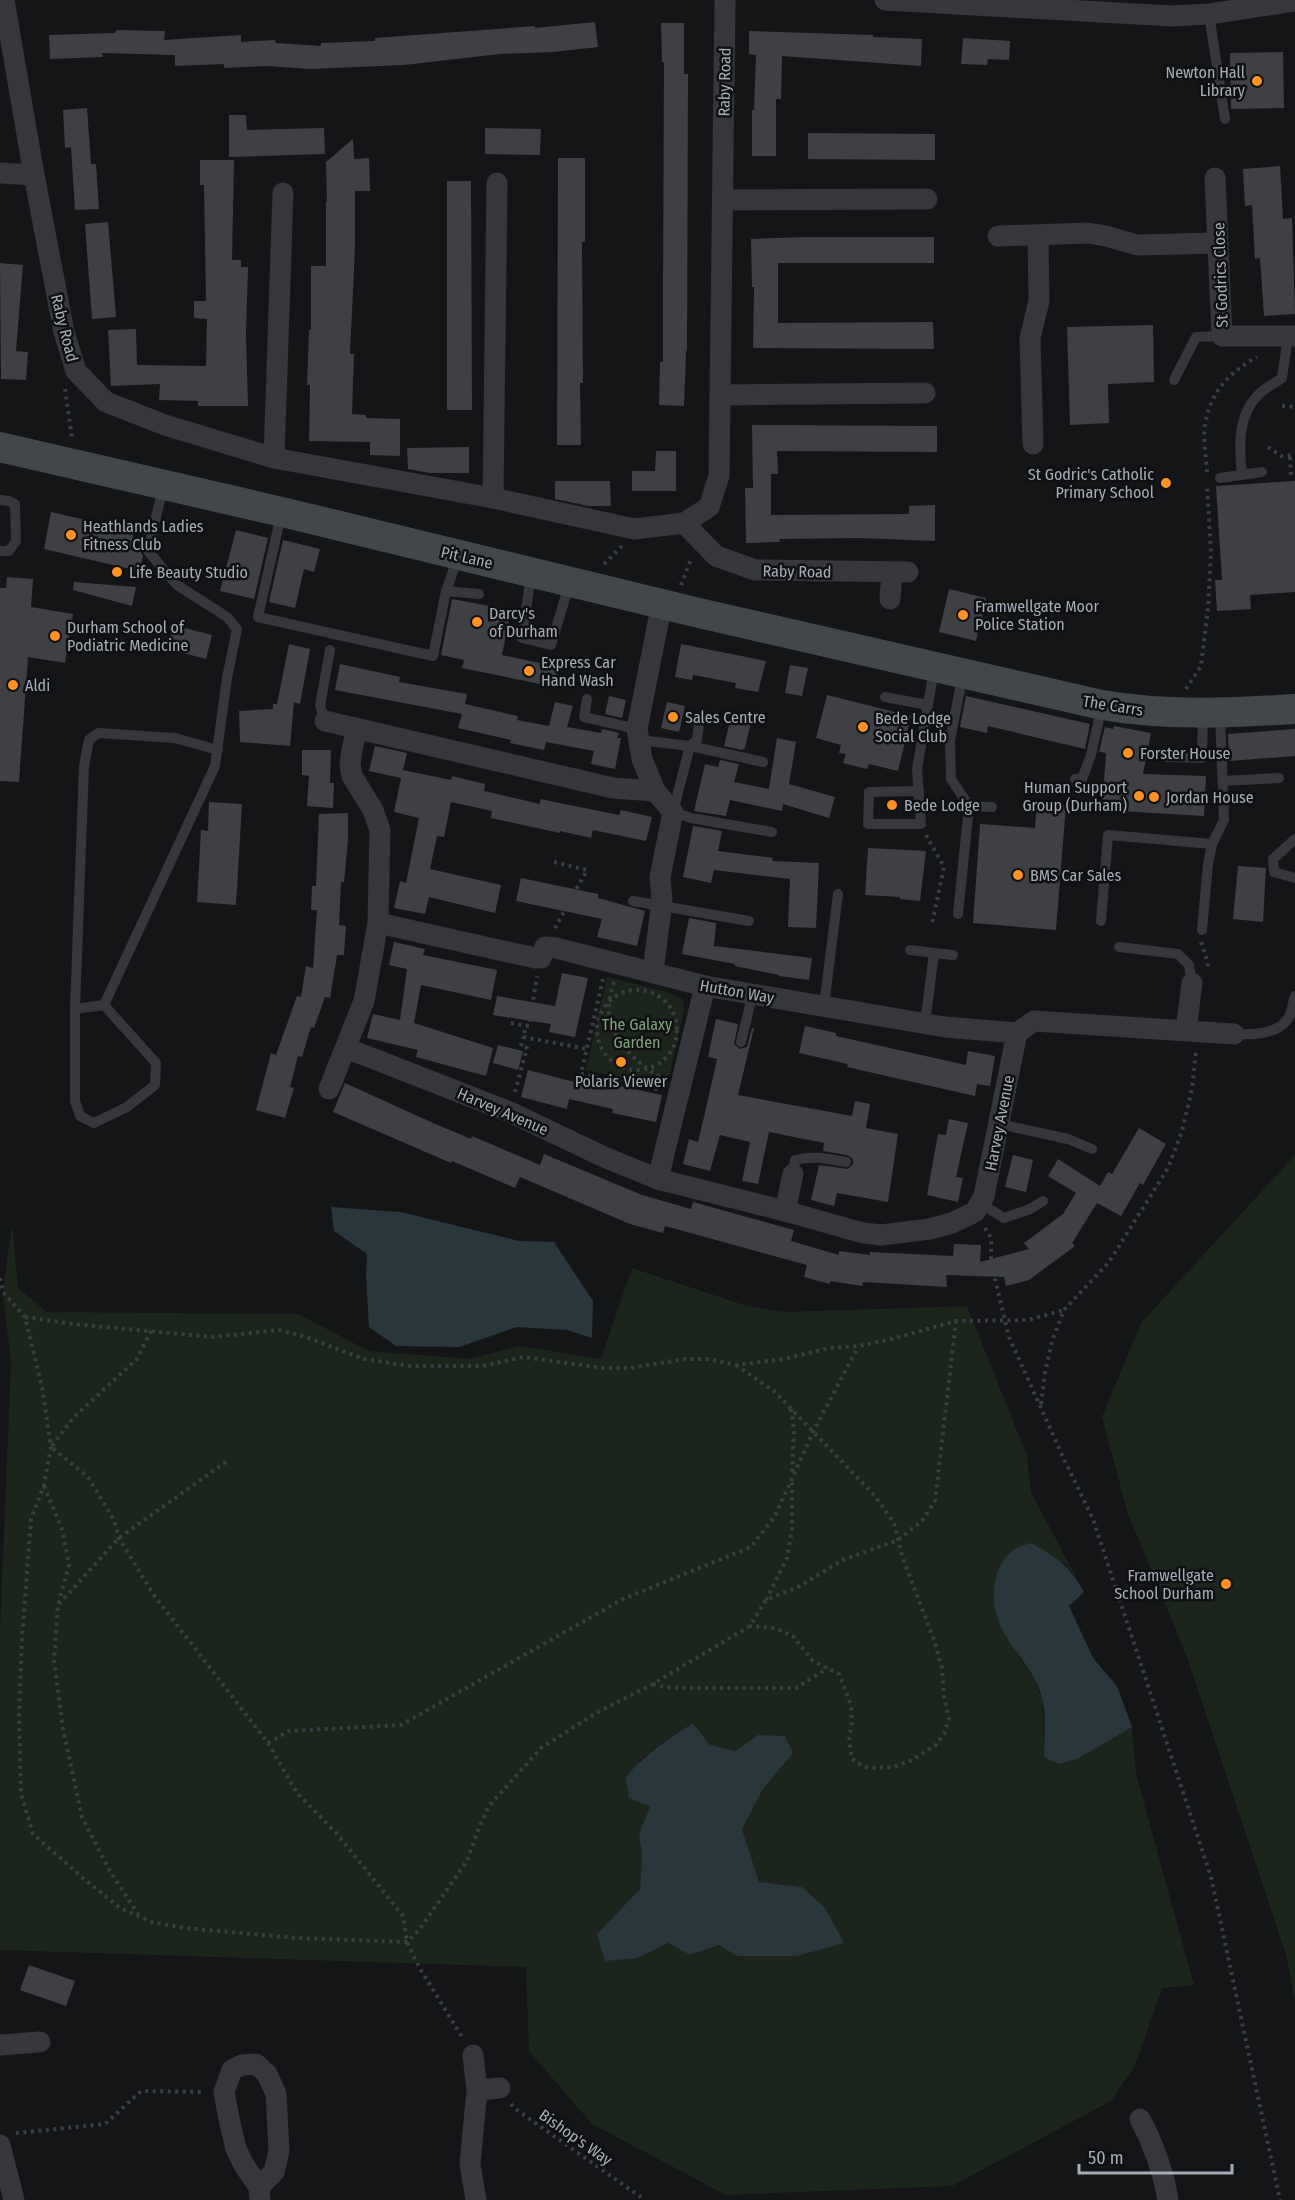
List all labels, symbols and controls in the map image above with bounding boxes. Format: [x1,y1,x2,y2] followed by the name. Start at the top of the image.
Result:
[714,47,735,117] street label: Raby Road
[1165,63,1246,100] place label: Newton Hall Library
[1250,74,1264,88] marker: Newton Hall Library
[1209,222,1232,328] street label: St Godrics Close
[47,292,82,364] street label: Raby Road
[1028,465,1154,502] place label: St Godric's Catholic Primary School
[1159,476,1173,490] marker: St Godric's Catholic Primary School
[83,517,204,554] place label: Heathlands Ladies Fitness Club
[64,528,78,542] marker: Heathlands Ladies Fitness Club
[439,542,495,573] street label: Pit Lane
[762,561,832,582] street label: Raby Road
[129,563,248,582] place label: Life Beauty Studio
[110,565,124,579] marker: Life Beauty Studio
[975,597,1099,634] place label: Framwellgate Moor Police Station
[489,604,558,641] place label: Darcy's of Durham
[956,608,970,622] marker: Framwellgate Moor Police Station
[470,615,484,629] marker: Darcy's of Durham
[67,618,188,655] place label: Durham School of Podiatric Medicine
[48,629,62,643] marker: Durham School of Podiatric Medicine
[541,653,616,690] place label: Express Car Hand Wash
[522,664,536,678] marker: Express Car Hand Wash
[25,676,50,695] place label: Aldi
[6,678,20,692] marker: Aldi
[1081,691,1145,720] street label: The Carrs
[685,708,766,727] place label: Sales Centre
[875,709,951,746] place label: Bede Lodge Social Club
[666,710,680,724] marker: Sales Centre
[856,720,870,734] marker: Bede Lodge Social Club
[1140,744,1231,763] place label: Forster House
[1121,746,1135,760] marker: Forster House
[1022,778,1128,815] place label: Human Support Group (Durham)
[1166,788,1254,807] place label: Jordan House
[1132,789,1146,803] marker: Human Support Group (Durham)
[1147,790,1161,804] marker: Jordan House
[904,796,980,815] place label: Bede Lodge
[885,798,899,812] marker: Bede Lodge
[1030,866,1121,885] place label: BMS Car Sales
[1011,868,1025,882] marker: BMS Car Sales
[698,976,776,1008] street label: Hutton Way
[602,1015,673,1052] park label: The Galaxy Garden
[614,1055,628,1069] marker: Polaris Viewer
[575,1072,668,1091] place label: Polaris Viewer
[981,1074,1018,1173] street label: Harvey Avenue
[454,1084,551,1139] street label: Harvey Avenue
[1114,1566,1214,1603] place label: Framwellgate School Durham
[1219,1577,1233,1591] marker: Framwellgate School Durham
[536,2105,617,2170] street label: Bishop's Way
[1079,2137,1232,2175] scale bar
[1088,2147,1124,2169] text: 50 m

